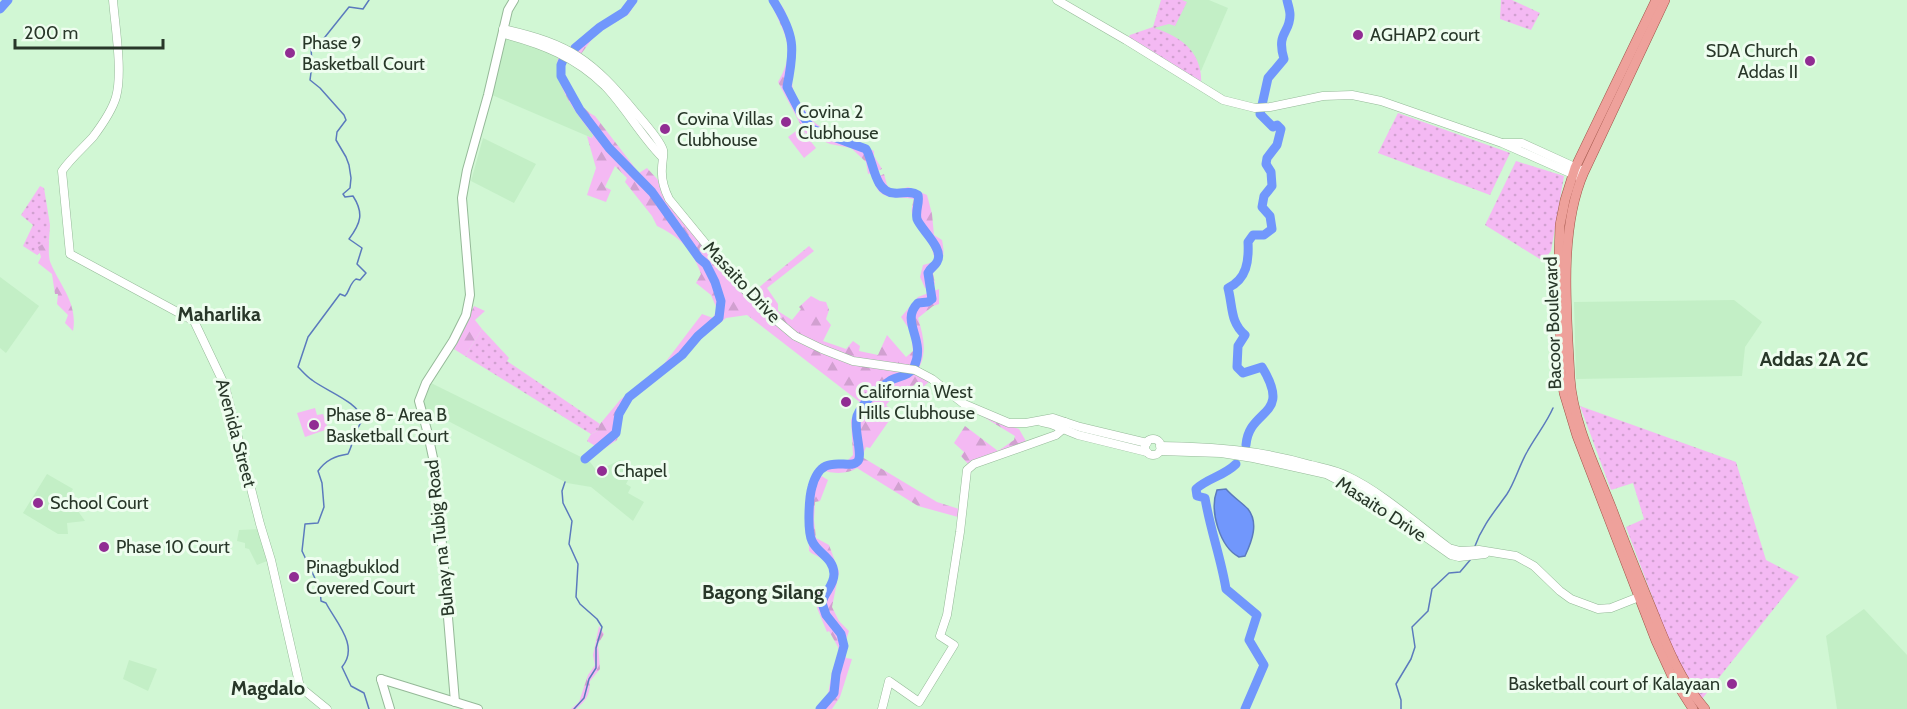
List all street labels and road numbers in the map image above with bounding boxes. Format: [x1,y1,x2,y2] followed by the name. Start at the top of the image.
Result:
[699,237,785,327] street label: Masaito Drive
[1540,256,1566,390] street label: Bacoor Boulevard
[211,376,261,490] street label: Avenida Street
[421,459,459,617] street label: Buhay na Tubig Road
[1332,472,1430,546] street label: Masaito Drive

